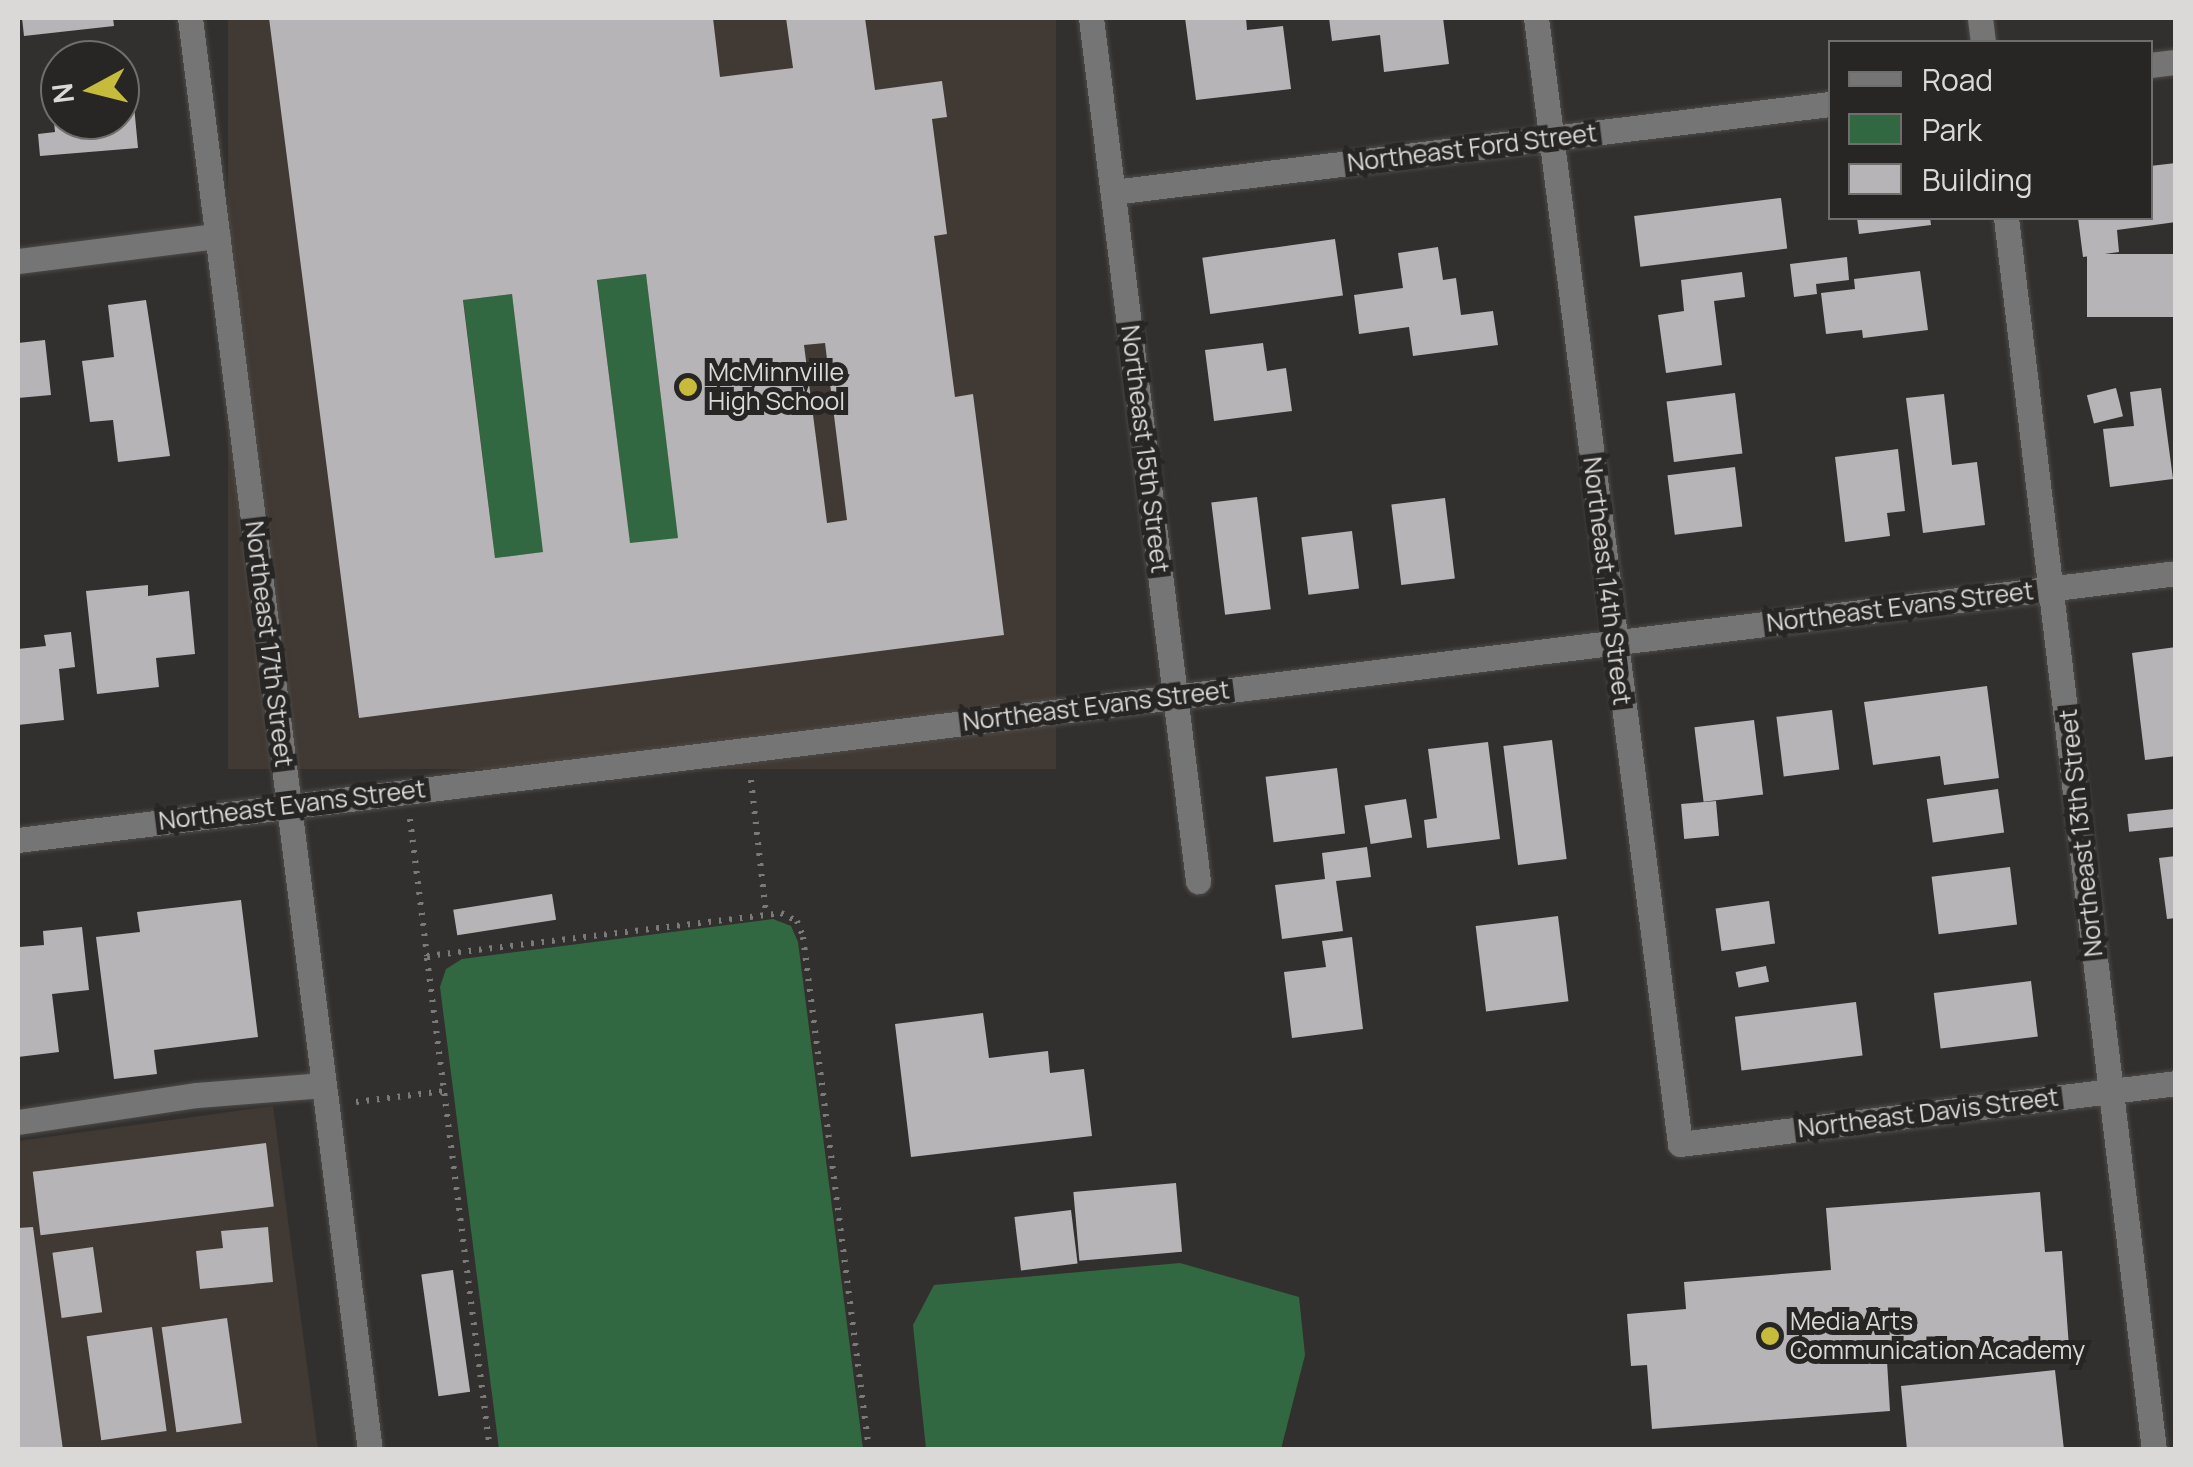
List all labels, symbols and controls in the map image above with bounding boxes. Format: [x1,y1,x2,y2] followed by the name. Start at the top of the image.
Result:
[40,40,140,140] north arrow
[1828,40,2153,220] legend
[1922,59,1993,100] text: Road
[42,81,82,106] text: N
[1922,109,1982,150] text: Park
[1346,118,1598,178] street label: Northeast Ford Street
[1922,159,2033,200] text: Building
[1115,323,1175,575] street label: Northeast 15th Street
[708,358,845,417] place label: McMinnville High School
[677,376,699,398] marker: McMinnville High School
[1577,455,1637,707] street label: Northeast 14th Street
[239,519,299,769] street label: Northeast 17th Street
[1765,576,2035,638] street label: Northeast Evans Street
[961,675,1231,737] street label: Northeast Evans Street
[2053,708,2109,958] street label: Northeast 13th Street
[157,774,427,836] street label: Northeast Evans Street
[1796,1082,2060,1144] street label: Northeast Davis Street
[1790,1307,2085,1366] place label: Media Arts Communication Academy
[1759,1325,1781,1347] marker: Media Arts Communication Academy

